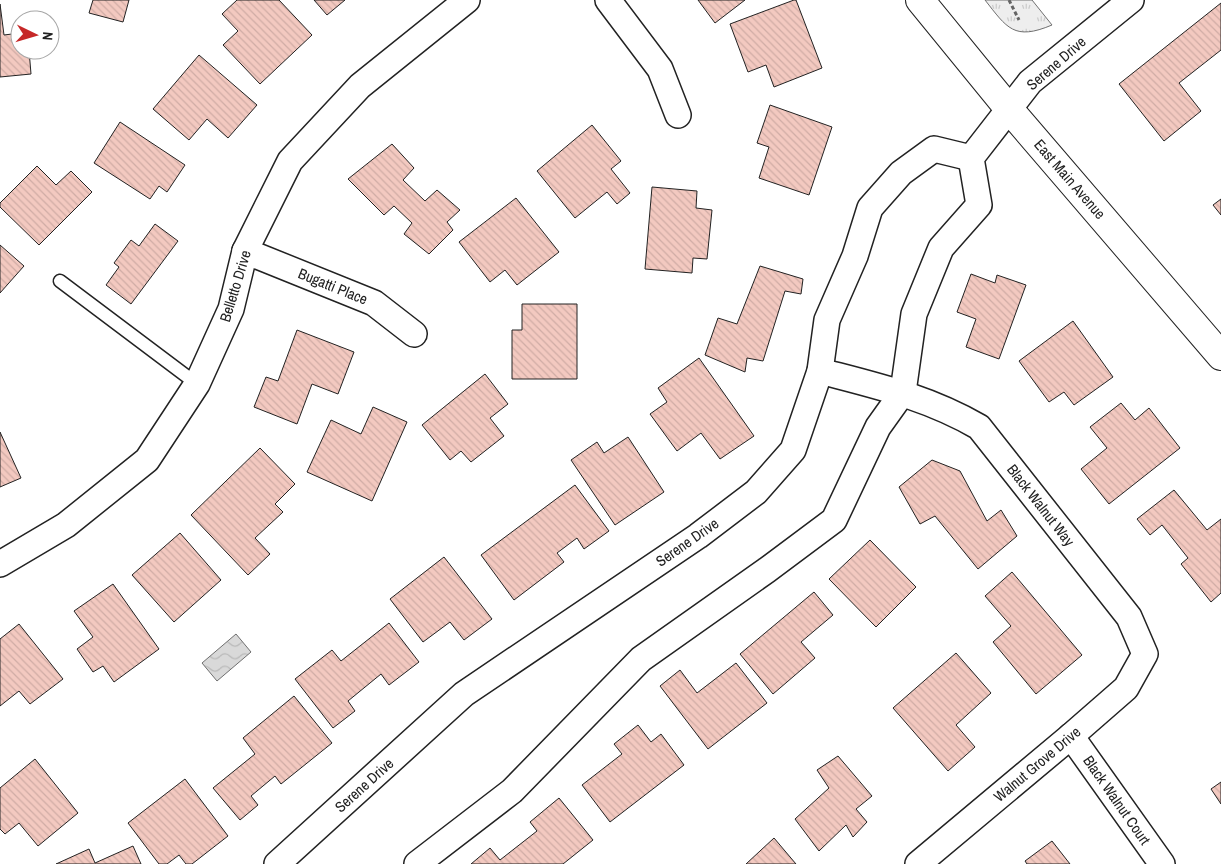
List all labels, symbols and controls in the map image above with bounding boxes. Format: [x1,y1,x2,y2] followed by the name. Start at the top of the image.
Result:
[10,10,60,60] north arrow
[39,31,57,41] text: N
[1022,31,1090,95] street label: Serene Drive
[1029,135,1111,224] street label: East Main Avenue
[214,247,256,324] street label: Belletto Drive
[295,263,371,310] street label: Bugatti Place
[1002,460,1080,551] street label: Black Walnut Way
[651,513,723,571] street label: Serene Drive
[989,721,1085,807] street label: Walnut Grove Drive
[1078,751,1156,849] street label: Black Walnut Court
[330,753,398,817] street label: Serene Drive

